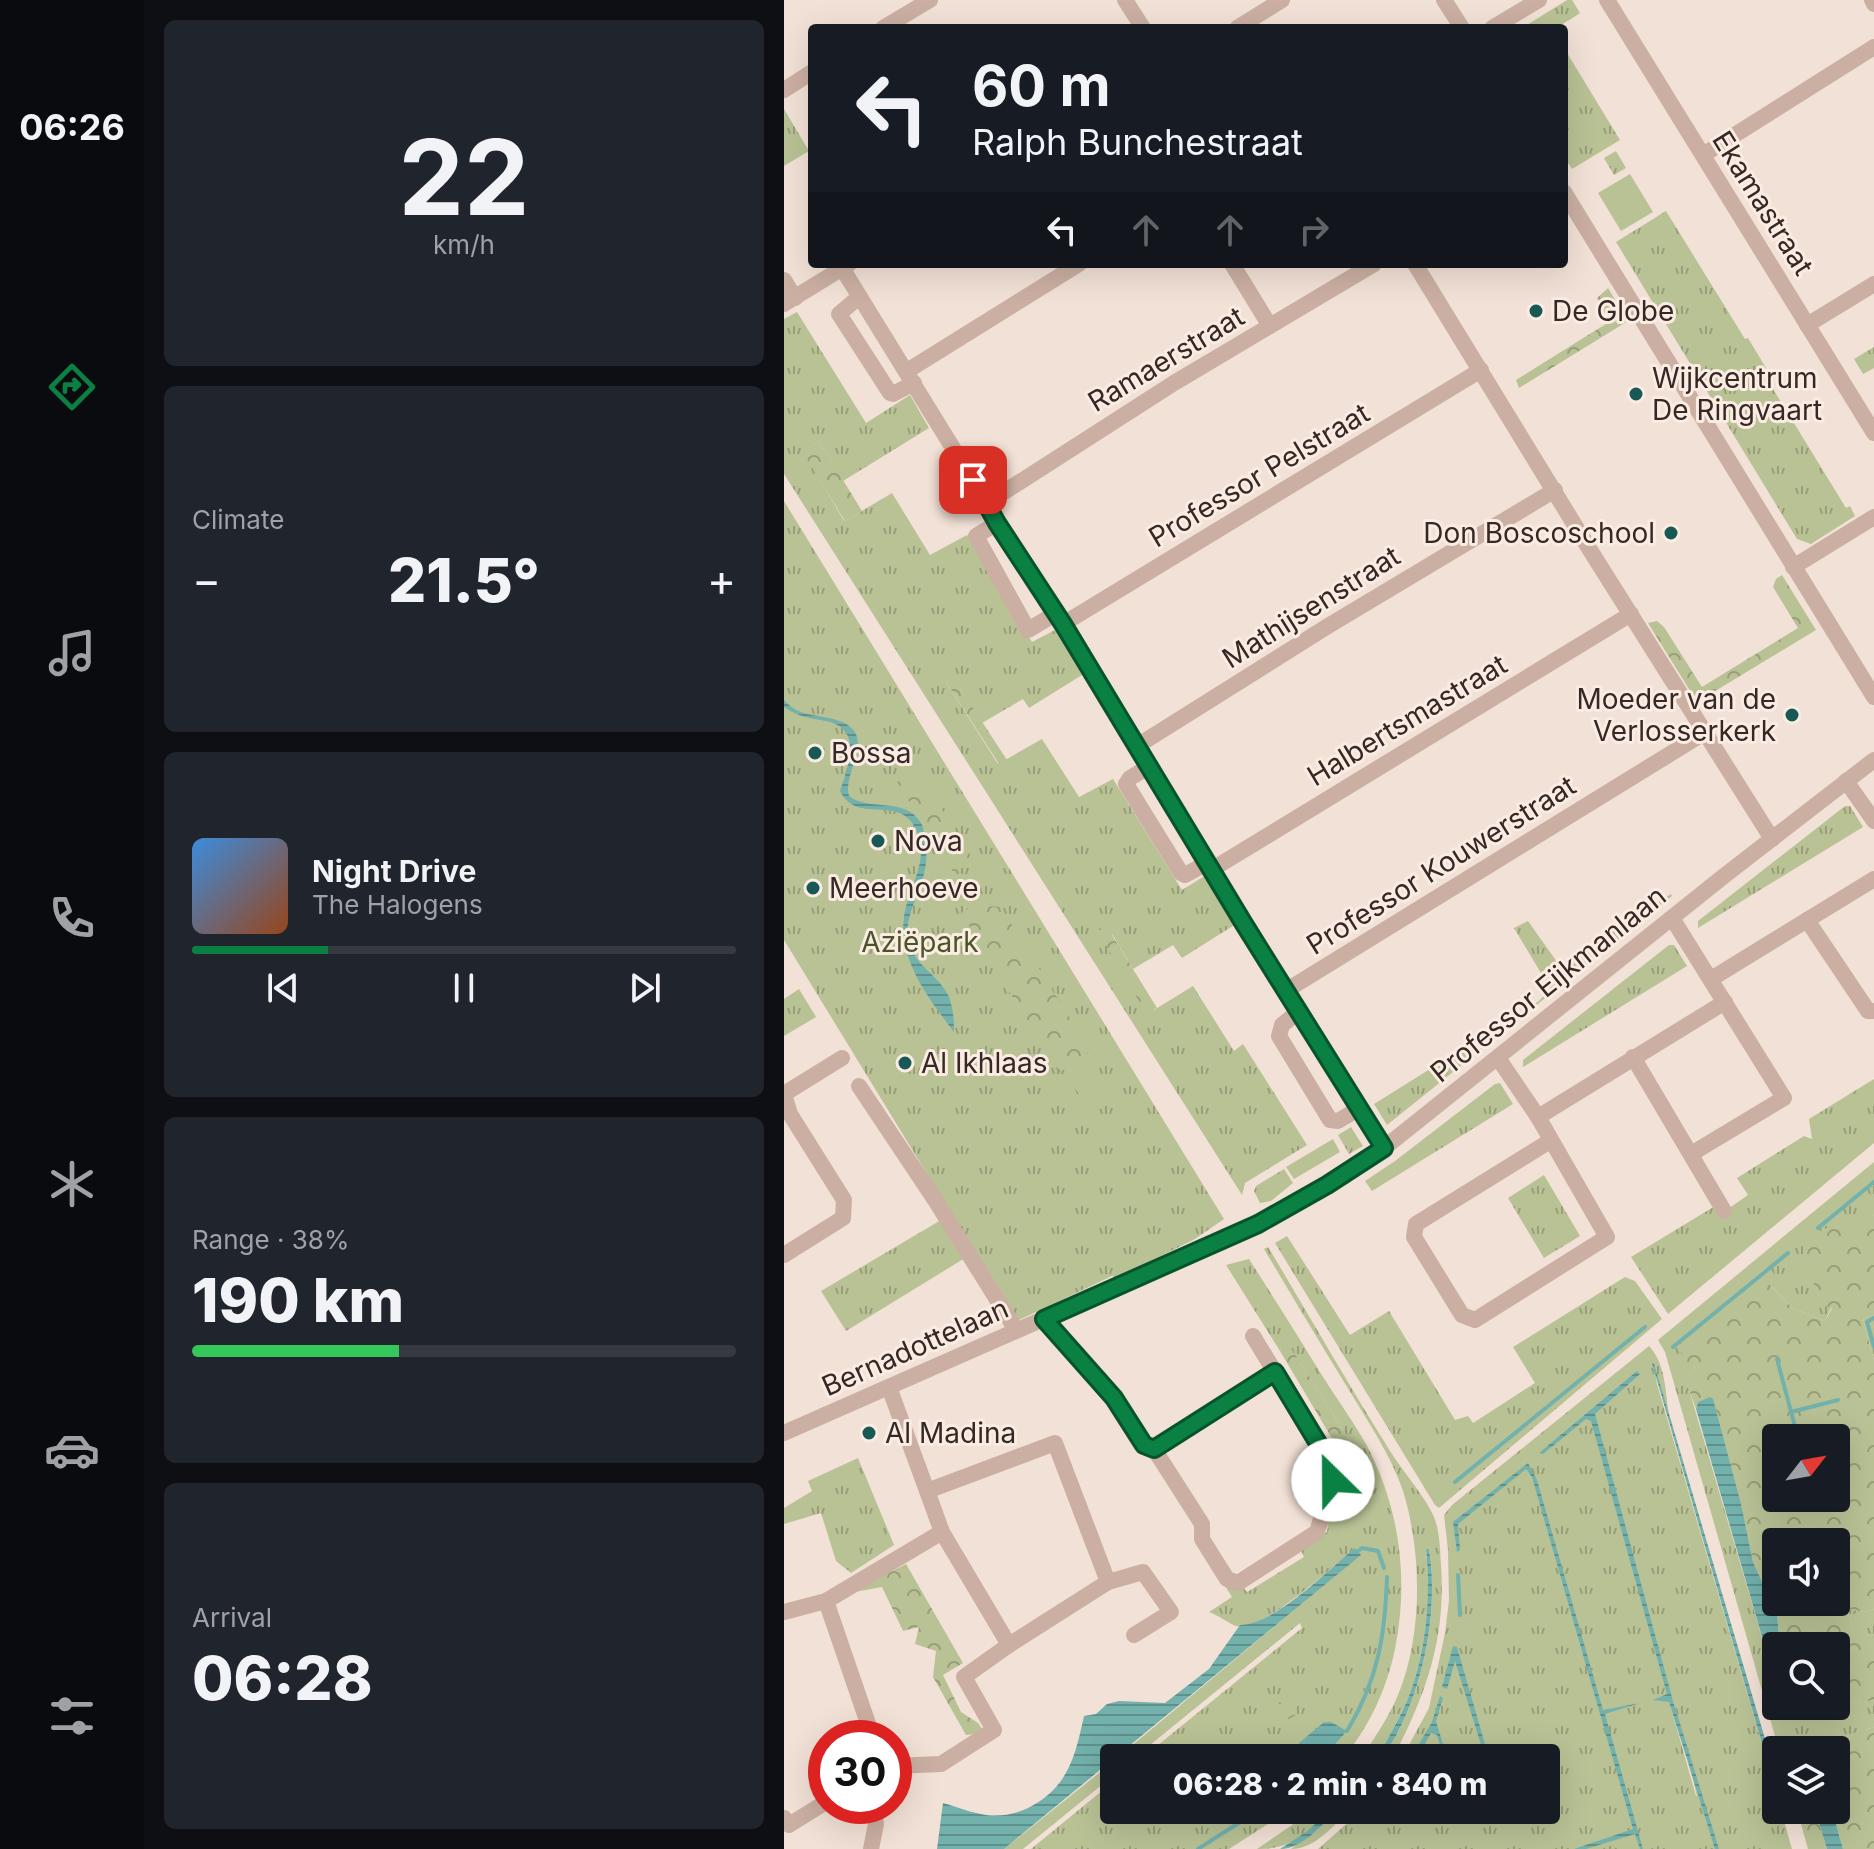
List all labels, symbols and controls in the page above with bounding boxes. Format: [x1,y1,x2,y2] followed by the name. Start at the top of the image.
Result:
[972,52,1111,120] text: 60 m
[840,56,944,160] icon: left
[19,105,125,149] text: 06:26
[398,114,530,240] text: 22
[972,120,1303,164] text: Ralph Bunchestraat
[1705,125,1821,281] street label: Ekamastraat
[1040,208,1084,252] icon: left
[1124,208,1168,252] icon: ahead
[1208,208,1252,252] icon: ahead
[1292,208,1336,252] icon: right
[433,229,495,260] text: km/h
[1552,294,1674,328] place label: De Globe
[1082,299,1250,419] street label: Ramaerstraat
[1527,302,1545,320] marker: De Globe
[44,359,100,415] icon: directions
[1652,361,1822,427] place label: Wijkcentrum De Ringvaart
[1627,385,1645,403] marker: Wijkcentrum De Ringvaart
[1143,396,1375,554] street label: Professor Pelstraat
[939,446,1007,514] pin
[951,458,995,502] icon: arrive
[192,504,284,535] text: Climate
[1423,516,1655,550] place label: Don Boscoschool
[1662,524,1680,542] marker: Don Boscoschool
[1216,539,1406,675] street label: Mathijsenstraat
[388,544,540,616] text: 21.5°
[192,553,221,607] text: −
[707,553,736,607] text: +
[44,625,100,681] icon: music
[1301,647,1513,793] street label: Halbertsmastraat
[1577,682,1776,748] place label: Moeder van de Verlosserkerk
[1783,706,1801,724] marker: Moeder van de Verlosserkerk
[831,736,911,770] place label: Bossa
[806,744,824,762] marker: Bossa
[1300,768,1582,962] street label: Professor Kouwerstraat
[894,824,963,858] place label: Nova
[869,832,887,850] marker: Nova
[312,853,476,889] text: Night Drive
[829,871,979,905] place label: Meerhoeve
[804,879,822,897] marker: Meerhoeve
[1424,879,1672,1089] street label: Professor Eijkmanlaan
[312,889,483,920] text: The Halogens
[44,890,100,946] icon: phone
[861,925,979,959] park label: Aziëpark
[261,966,305,1010] icon: previous
[442,966,486,1010] icon: pause
[623,966,667,1010] icon: next
[921,1046,1047,1080] place label: Al Ikhlaas
[896,1054,914,1072] marker: Al Ikhlaas
[44,1156,100,1212] icon: climate
[192,1224,349,1255] text: Range · 38%
[192,1264,404,1336] text: 190 km
[817,1291,1013,1403] street label: Bernadottelaan
[885,1416,1016,1450] place label: Al Madina
[44,1422,100,1478] icon: car
[860,1424,878,1442] marker: Al Madina
[1762,1424,1850,1512] north arrow
[1762,1424,1850,1824] map controls
[1291,1438,1375,1522] position arrow
[1762,1528,1850,1616] button: sound
[192,1602,272,1633] text: Arrival
[1762,1632,1850,1720] button: search
[192,1642,372,1714] text: 06:28
[44,1688,100,1744] icon: filters
[808,1720,912,1824] speed limit sign: 30
[1762,1736,1850,1824] button: layers
[1173,1766,1487,1802] text: 06:28 · 2 min · 840 m

